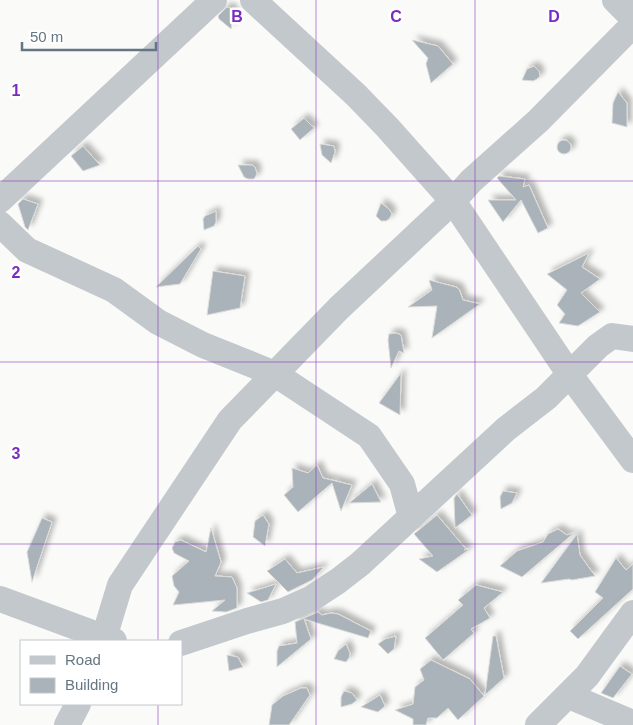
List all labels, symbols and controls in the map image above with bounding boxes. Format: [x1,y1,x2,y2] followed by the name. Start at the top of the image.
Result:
[231,8,243,25] text: B
[390,8,402,25] text: C
[548,8,560,25] text: D
[22,20,156,52] scale bar
[30,28,63,45] text: 50 m
[12,82,21,99] text: 1
[12,264,21,281] text: 2
[12,445,21,462] text: 3
[20,640,182,705] legend
[65,651,101,668] text: Road
[65,676,118,693] text: Building

